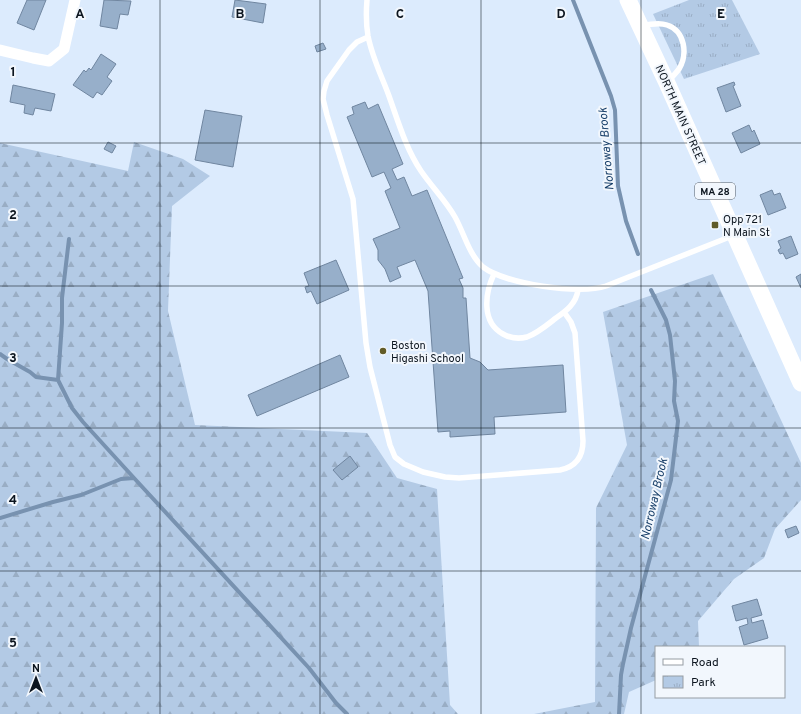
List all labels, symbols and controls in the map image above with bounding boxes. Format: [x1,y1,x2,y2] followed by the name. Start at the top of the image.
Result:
[75,7,85,23] text: A
[236,7,245,23] text: B
[396,7,404,23] text: C
[556,7,566,23] text: D
[717,7,725,23] text: E
[652,63,709,168] street label: NORTH MAIN STREET
[10,65,16,81] text: 1
[595,106,619,191] water label: Norroway Brook
[695,183,735,199] road number: MA 28
[9,208,17,224] text: 2
[723,213,770,240] place label: Opp 721 N Main St
[710,220,720,230] marker: Opp 721 N Main St
[391,339,464,366] place label: Boston Higashi School
[378,346,388,356] marker: Boston Higashi School
[9,351,17,367] text: 3
[638,456,672,541] water label: Norroway Brook
[9,493,17,509] text: 4
[9,636,17,652] text: 5
[655,646,785,698] legend
[691,655,719,671] text: Road
[16,658,56,698] north arrow
[32,662,40,676] text: N
[691,675,716,691] text: Park

